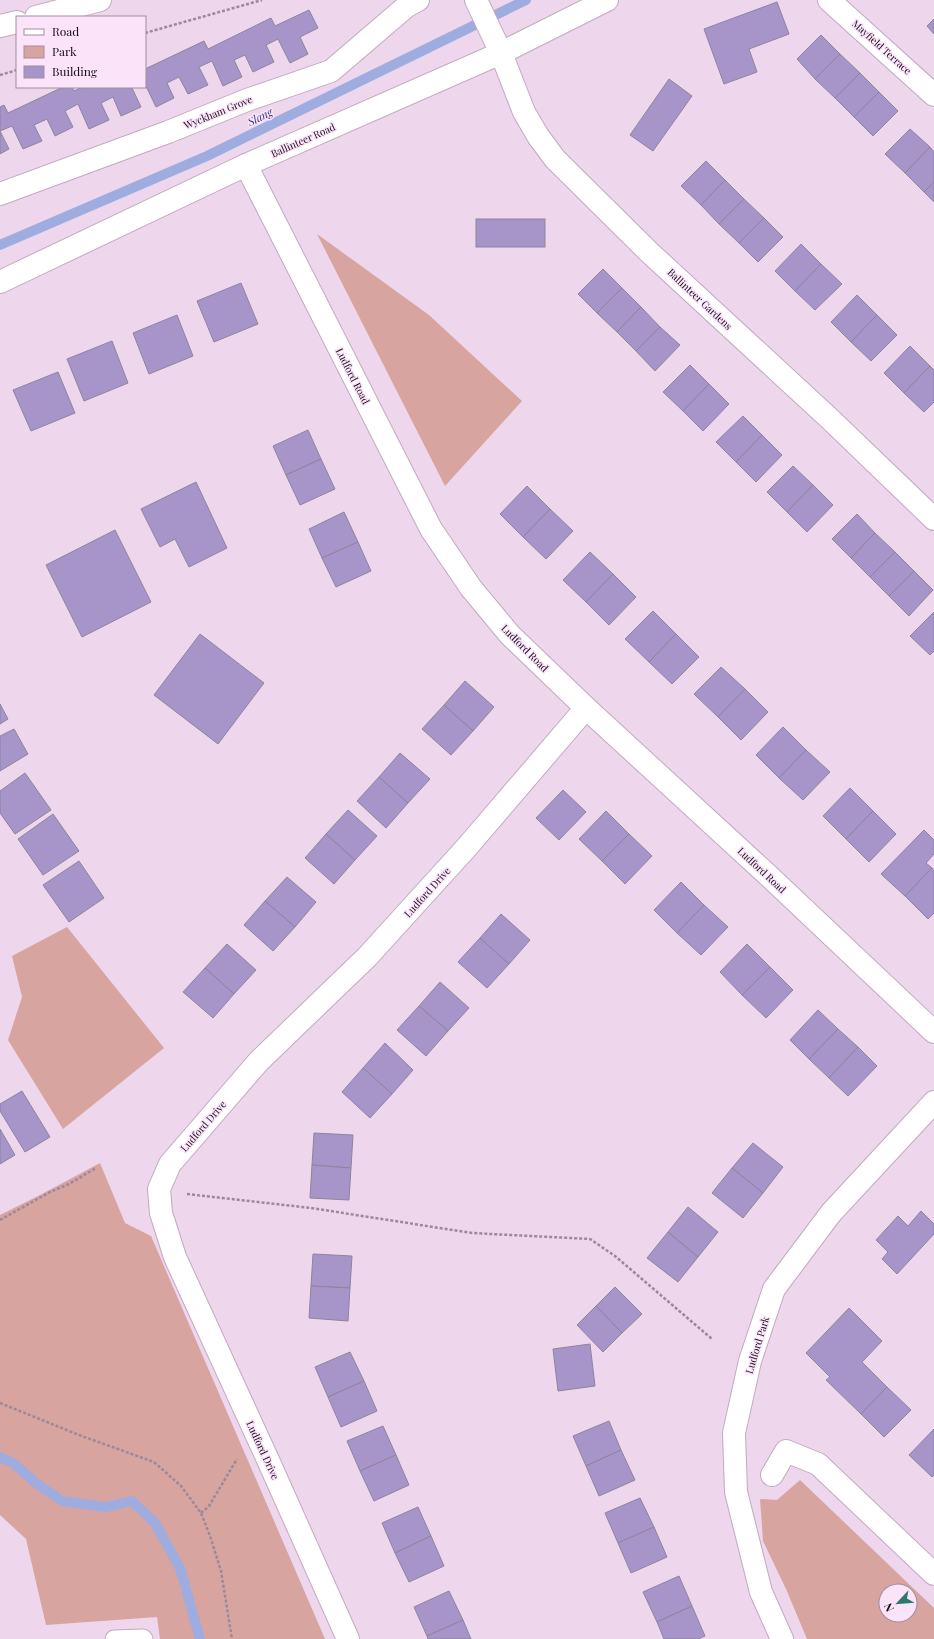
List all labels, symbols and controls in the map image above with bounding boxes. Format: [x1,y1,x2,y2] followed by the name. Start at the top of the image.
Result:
[16,16,146,88] legend
[849,17,915,77] street label: Mayfield Terrace
[52,23,79,39] text: Road
[52,43,77,59] text: Park
[52,63,98,79] text: Building
[181,92,254,132] street label: Wyckham Grove
[244,104,276,129] water label: Slang
[269,120,338,160] street label: Ballinteer Road
[665,265,735,333] street label: Ballinteer Gardens
[333,345,373,407] street label: Ludford Road
[498,621,552,675] street label: Ludford Road
[735,844,789,896] street label: Ludford Road
[401,864,453,920] street label: Ludford Drive
[177,1098,229,1154] street label: Ludford Drive
[742,1314,772,1375] street label: Ludford Park
[243,1418,283,1482] street label: Ludford Drive
[878,1583,918,1623] north arrow
[880,1601,897,1614] text: N

